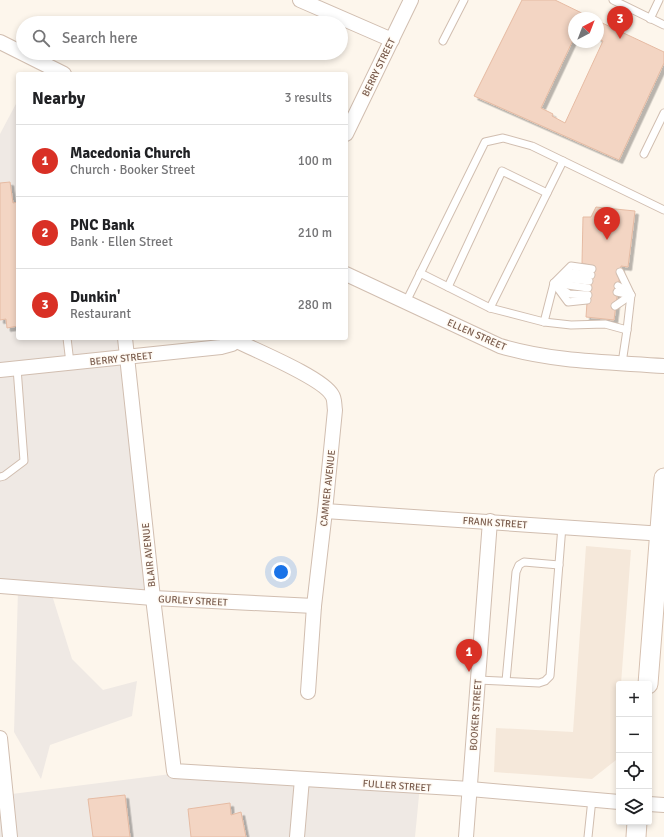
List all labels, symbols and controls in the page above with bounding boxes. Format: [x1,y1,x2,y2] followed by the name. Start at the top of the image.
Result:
[607,6,633,39] pin: 3
[568,12,604,48] north arrow
[16,16,348,60] search box
[30,27,52,49] icon: search
[62,29,138,47] text: Search here
[360,36,398,98] street label: BERRY STREET
[32,88,85,109] text: Nearby
[284,90,332,106] text: 3 results
[70,144,191,162] text: Macedonia Church
[41,153,49,169] text: 1
[298,153,332,169] text: 100 m
[70,162,195,178] text: Church · Booker Street
[594,207,620,240] pin: 2
[70,216,135,234] text: PNC Bank
[41,225,49,241] text: 2
[298,225,332,241] text: 210 m
[70,234,173,250] text: Bank · Ellen Street
[70,288,120,306] text: Dunkin'
[41,297,49,313] text: 3
[298,297,332,313] text: 280 m
[70,306,131,322] text: Restaurant
[445,317,508,353] street label: ELLEN STREET
[89,350,153,368] street label: BERRY STREET
[318,449,338,527] street label: CAMNER AVENUE
[462,515,528,531] street label: FRANK STREET
[140,522,158,588] street label: BLAIR AVENUE
[271,562,291,582] your location
[158,593,228,609] street label: GURLEY STREET
[456,639,482,672] pin: 1
[468,679,484,751] street label: BOOKER STREET
[616,681,652,825] map controls
[616,681,652,717] button: +
[616,717,652,753] button: −
[616,753,652,789] button: locate
[362,778,432,794] street label: FULLER STREET
[616,789,652,825] button: layers

